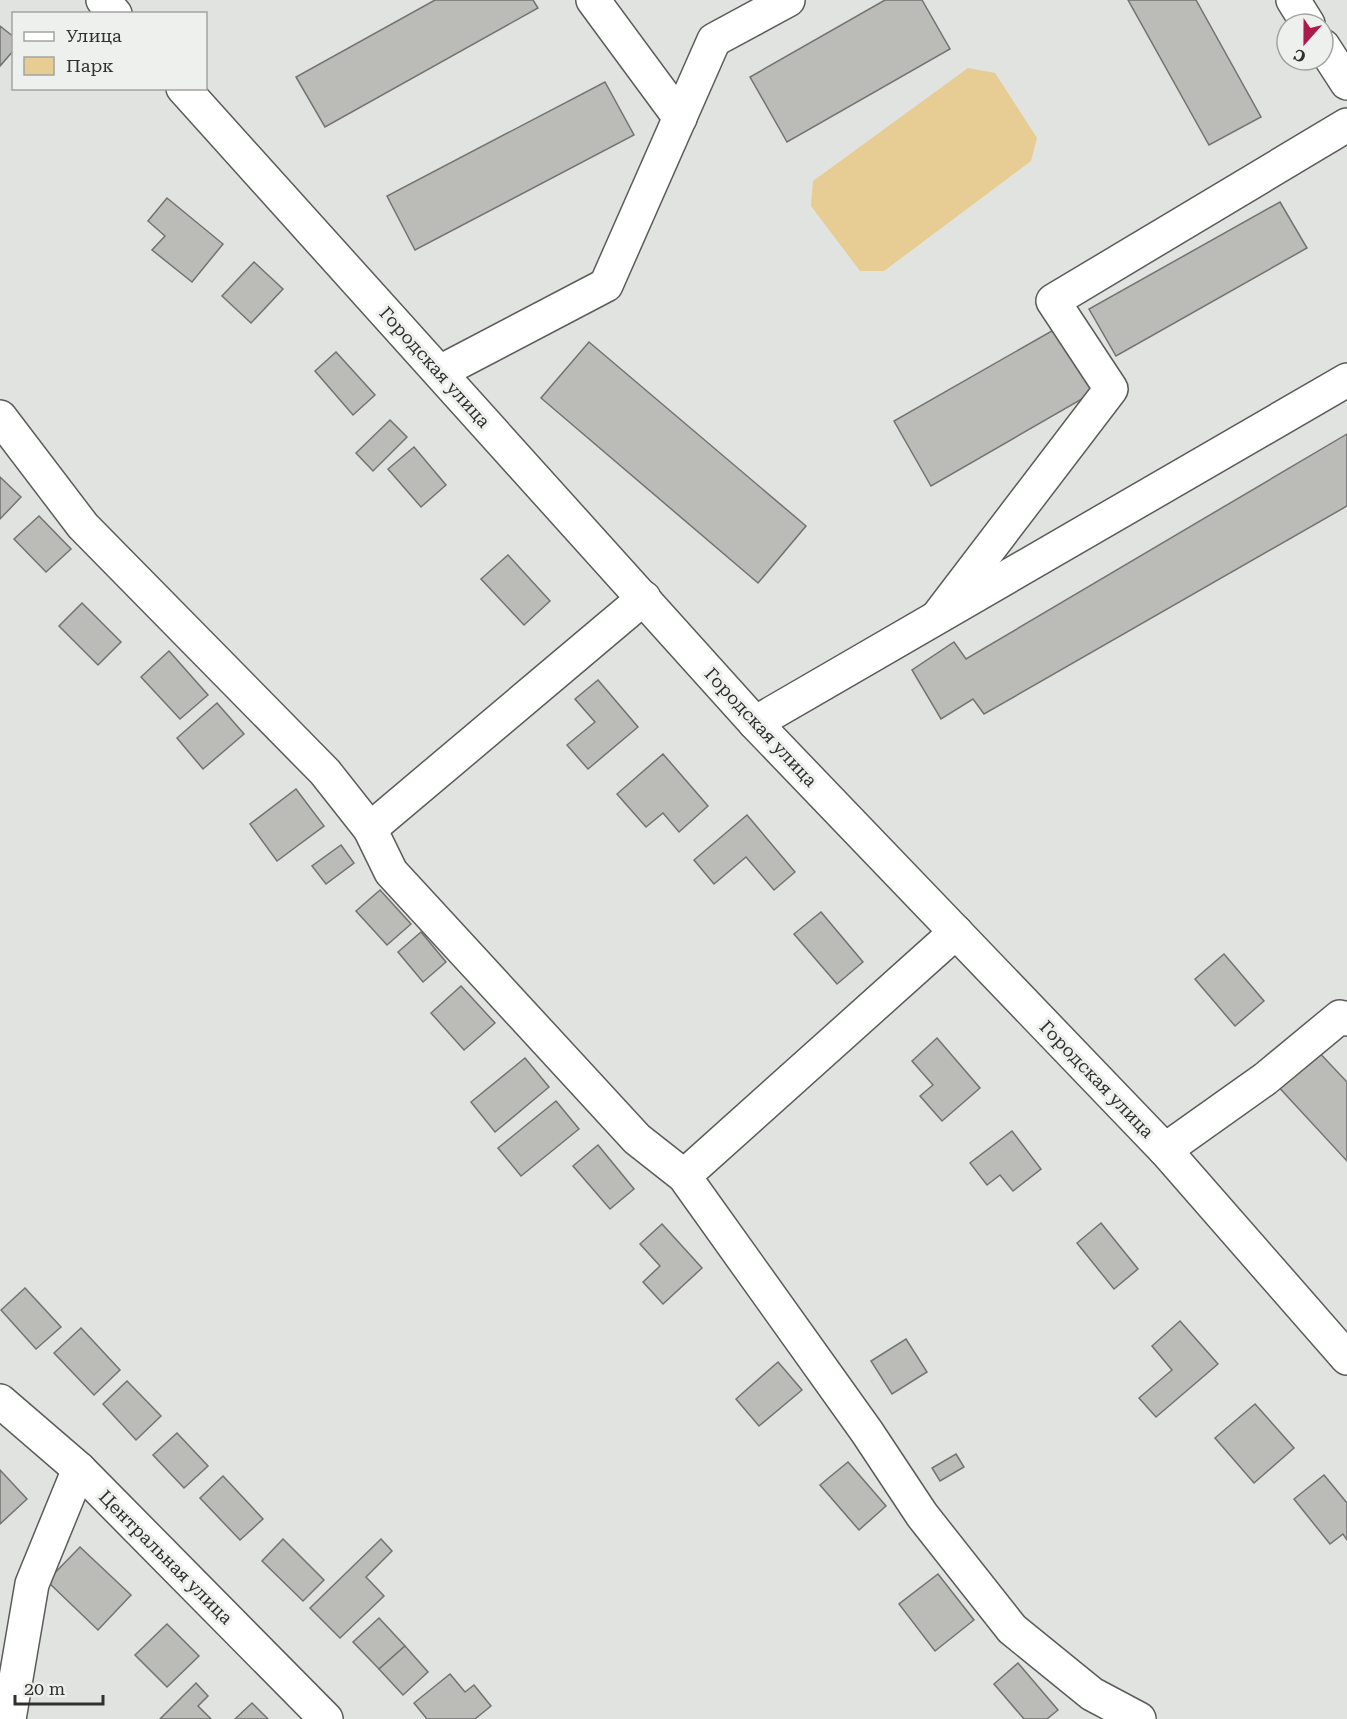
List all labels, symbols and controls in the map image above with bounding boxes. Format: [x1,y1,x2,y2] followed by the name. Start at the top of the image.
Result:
[12,12,207,90] legend
[1275,12,1335,72] north arrow
[66,25,122,46] text: Улица
[1291,45,1308,66] text: С
[66,55,114,76] text: Парк
[375,302,495,432] street label: Городская улица
[700,663,822,791] street label: Городская улица
[1036,1016,1159,1142] street label: Городская улица
[95,1486,237,1628] street label: Центральная улица
[15,1668,104,1706] scale bar
[24,1678,65,1699] text: 20 m

